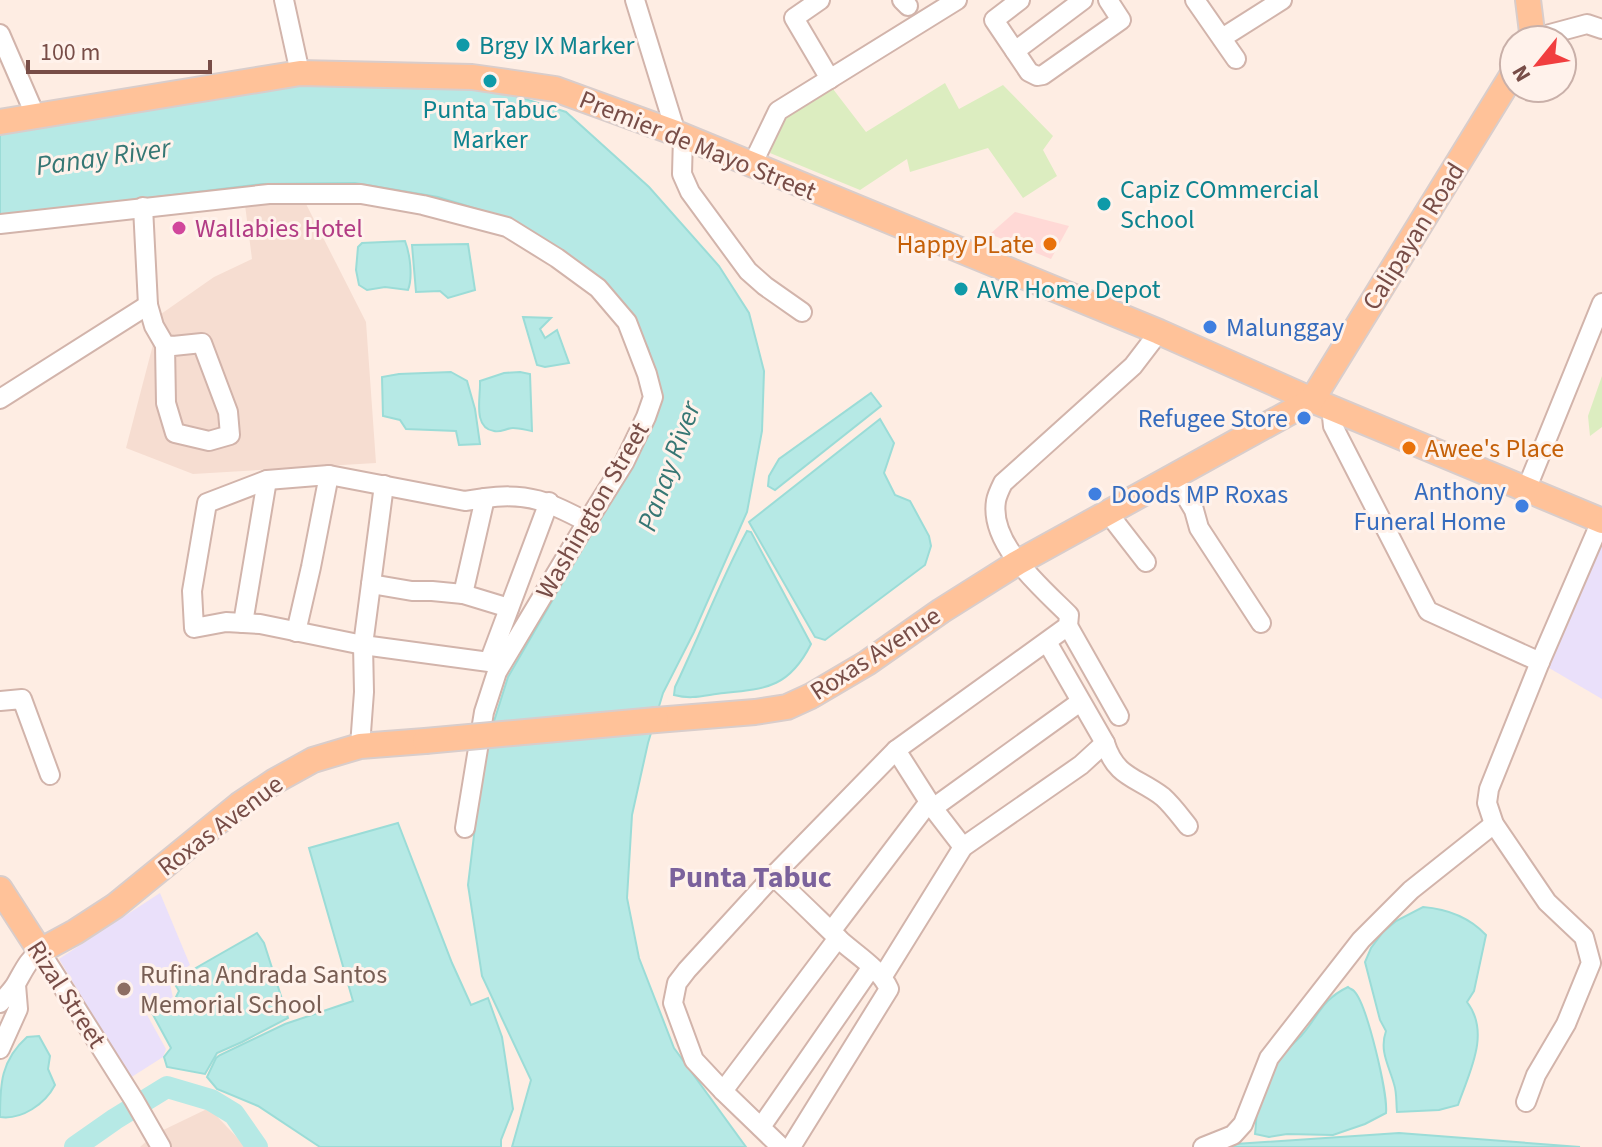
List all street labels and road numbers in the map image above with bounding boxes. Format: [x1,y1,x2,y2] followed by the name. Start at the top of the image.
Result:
[574,81,822,210] street label: Premier de Mayo Street
[1353,155,1474,317] street label: Calipayan Road
[527,415,658,606] street label: Washington Street
[803,597,948,709] street label: Roxas Avenue
[150,766,291,885] street label: Roxas Avenue
[18,933,115,1056] street label: Rizal Street

